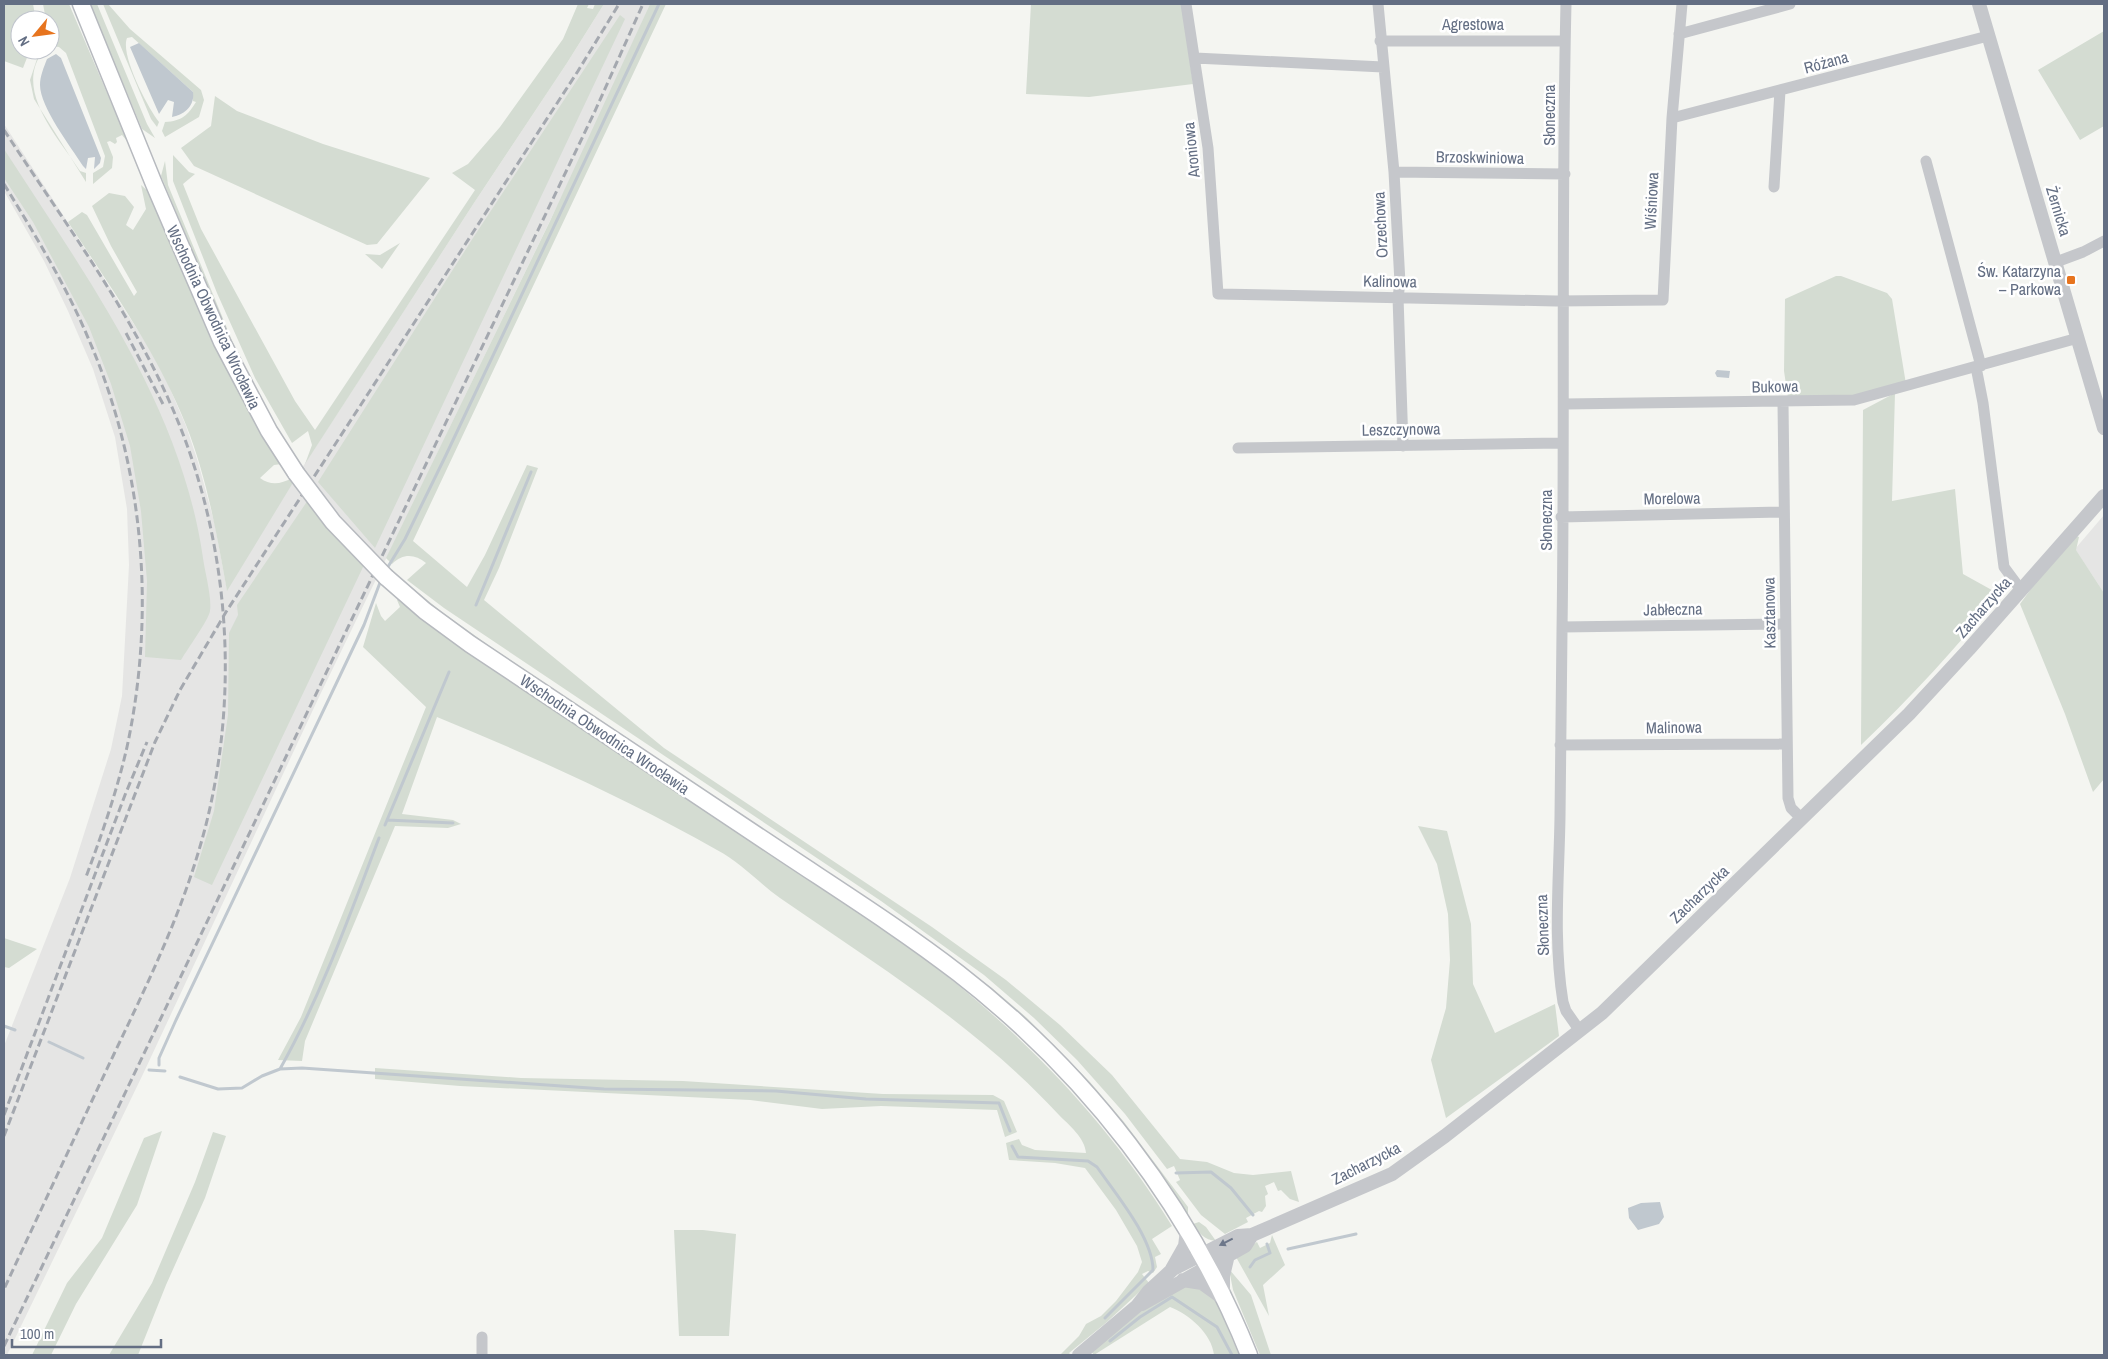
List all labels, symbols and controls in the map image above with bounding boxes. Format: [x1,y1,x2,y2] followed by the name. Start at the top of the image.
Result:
[10,10,60,60] north arrow
[1441,13,1505,35] street label: Agrestowa
[14,33,34,49] text: N
[1801,45,1851,78] street label: Różana
[1538,84,1560,146] street label: Słoneczna
[1177,121,1205,180] street label: Aroniowa
[1436,145,1525,169] street label: Brzoskwiniowa
[1639,171,1664,230] street label: Wiśniowa
[2041,183,2077,239] street label: Żernicka
[1367,191,1393,259] street label: Orzechowa
[162,222,267,413] street label: Wschodnia Obwodnica Wrocławia
[1977,260,2062,300] place label: Św. Katarzyna – Parkowa
[1363,270,1418,292] street label: Kalinowa
[2065,274,2077,286] marker: Św. Katarzyna – Parkowa
[1751,375,1799,397] street label: Bukowa
[1361,417,1441,441] street label: Leszczynowa
[1643,486,1701,509] street label: Morelowa
[1535,489,1557,551] street label: Słoneczna
[1950,571,2016,642] street label: Zacharzycka
[1757,576,1781,649] street label: Kasztanowa
[1643,597,1703,621] street label: Jabłeczna
[516,669,695,800] street label: Wschodnia Obwodnica Wrocławia
[1646,715,1703,738] street label: Malinowa
[1665,860,1734,928] street label: Zacharzycka
[1530,893,1554,956] street label: Słoneczna
[1328,1136,1405,1190] street label: Zacharzycka
[1219,1238,1233,1246] one-way arrow
[12,1316,161,1348] scale bar
[20,1323,54,1344] text: 100 m

